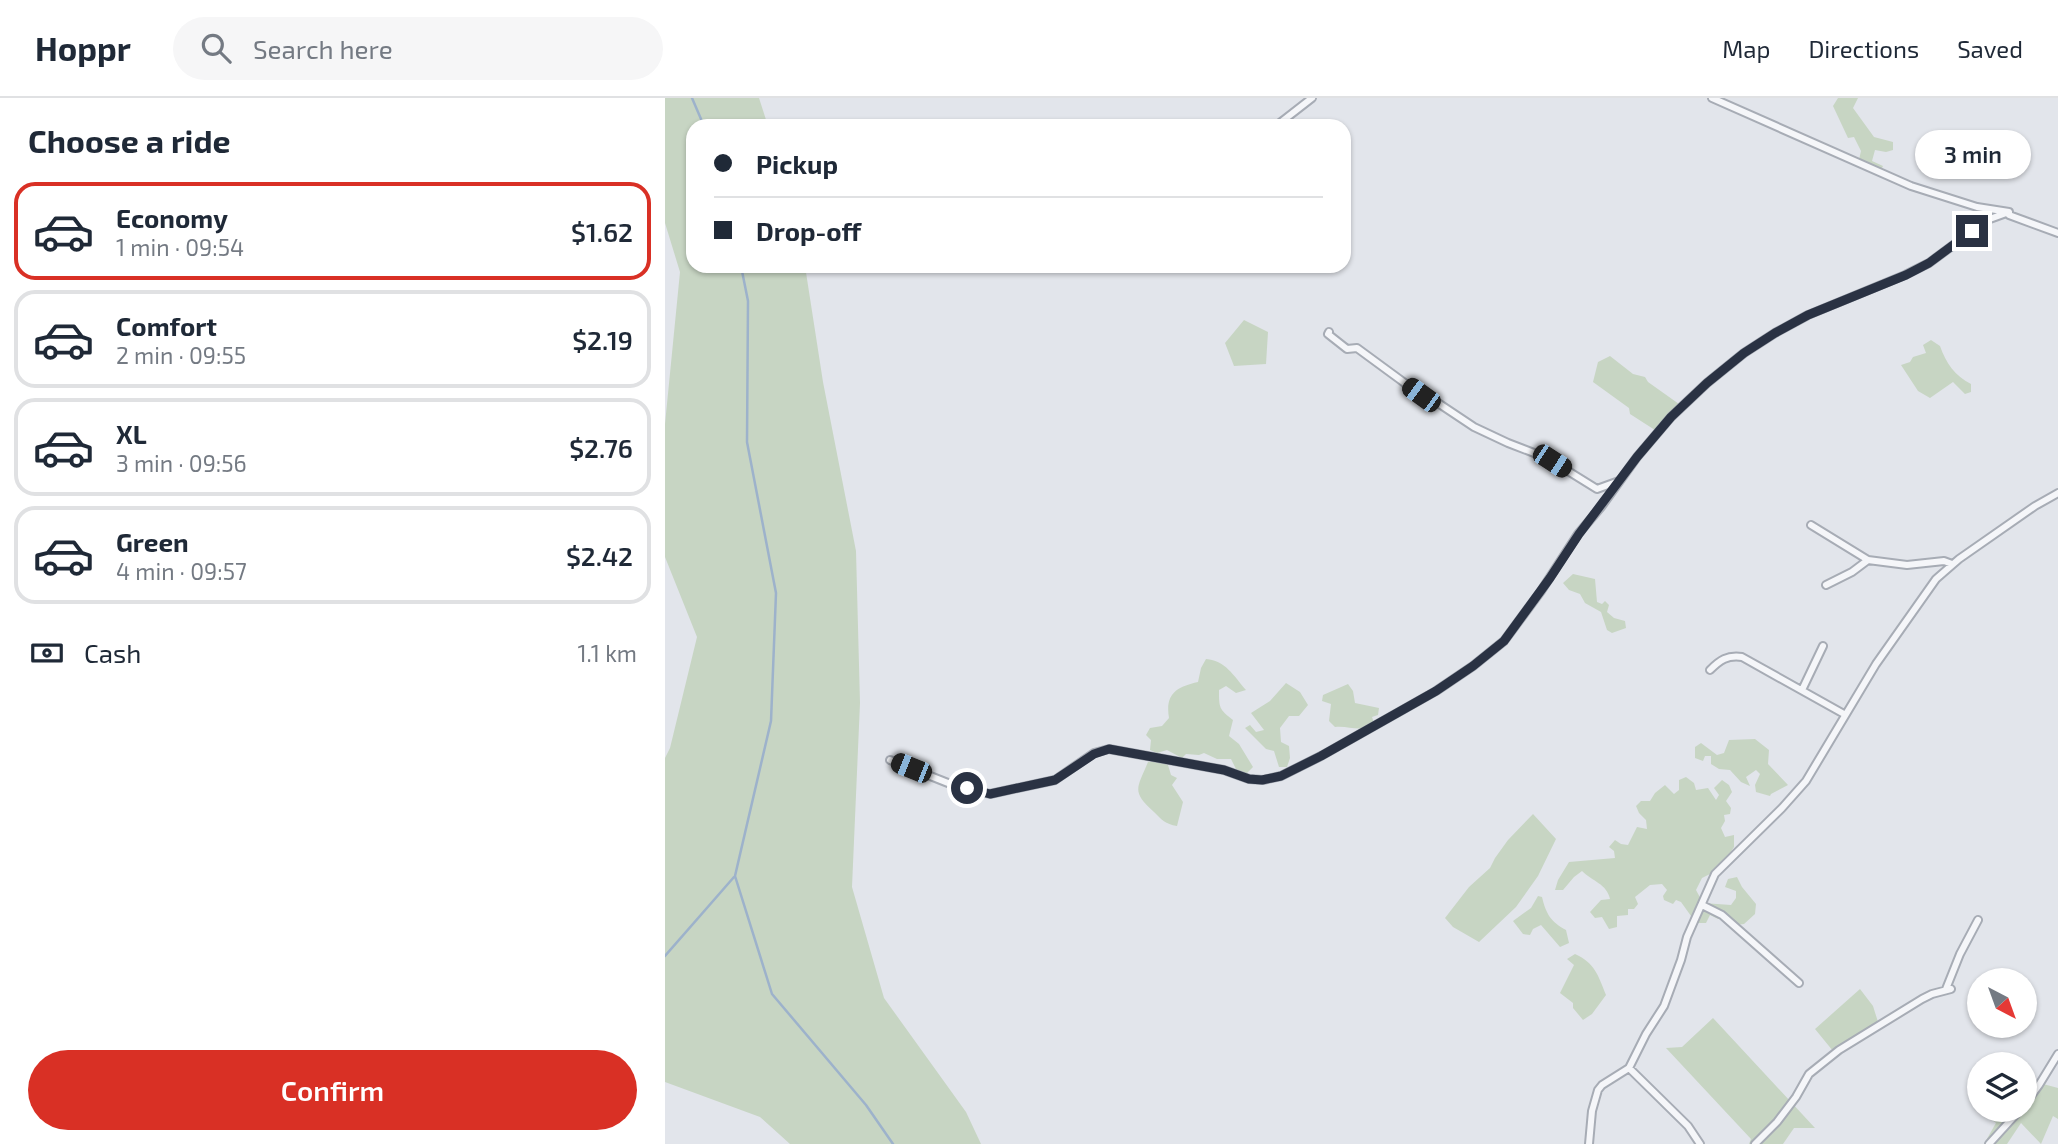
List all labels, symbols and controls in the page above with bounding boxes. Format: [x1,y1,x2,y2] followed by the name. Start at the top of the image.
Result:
[173,17,663,80] search box
[35,28,131,68] text: Hoppr
[197,29,235,67] icon: search
[253,33,393,64] text: Search here
[1722,34,1770,63] text: Map
[1808,34,1919,63] text: Directions
[1957,34,2023,63] text: Saved
[28,121,231,159] text: Choose a ride
[1914,130,2030,178] callout: 3 min
[1944,140,2002,168] text: 3 min
[756,148,838,179] text: Pickup
[32,200,95,263] icon: car
[116,202,228,233] text: Economy
[756,215,861,246] text: Drop-off
[1956,215,1988,247] route end
[571,216,633,247] text: $1.62
[116,233,244,261] text: 1 min · 09:54
[32,308,95,371] icon: car
[116,310,217,341] text: Comfort
[572,324,633,355] text: $2.19
[116,341,246,369] text: 2 min · 09:55
[1398,374,1445,416] car
[32,416,95,479] icon: car
[116,418,147,449] text: XL
[569,432,633,463] text: $2.76
[1529,441,1576,481] car
[116,449,247,477] text: 3 min · 09:56
[32,524,95,587] icon: car
[116,526,189,557] text: Green
[566,540,633,571] text: $2.42
[116,557,247,585] text: 4 min · 09:57
[28,634,66,672] icon: cash
[84,637,141,668] text: Cash
[577,639,637,667] text: 1.1 km
[888,750,935,786] car
[951,772,983,804] route start
[1967,968,2037,1038] north arrow
[1967,968,2037,1122] map controls
[28,1050,637,1130] button: Confirm
[1967,1052,2037,1122] button: layers

